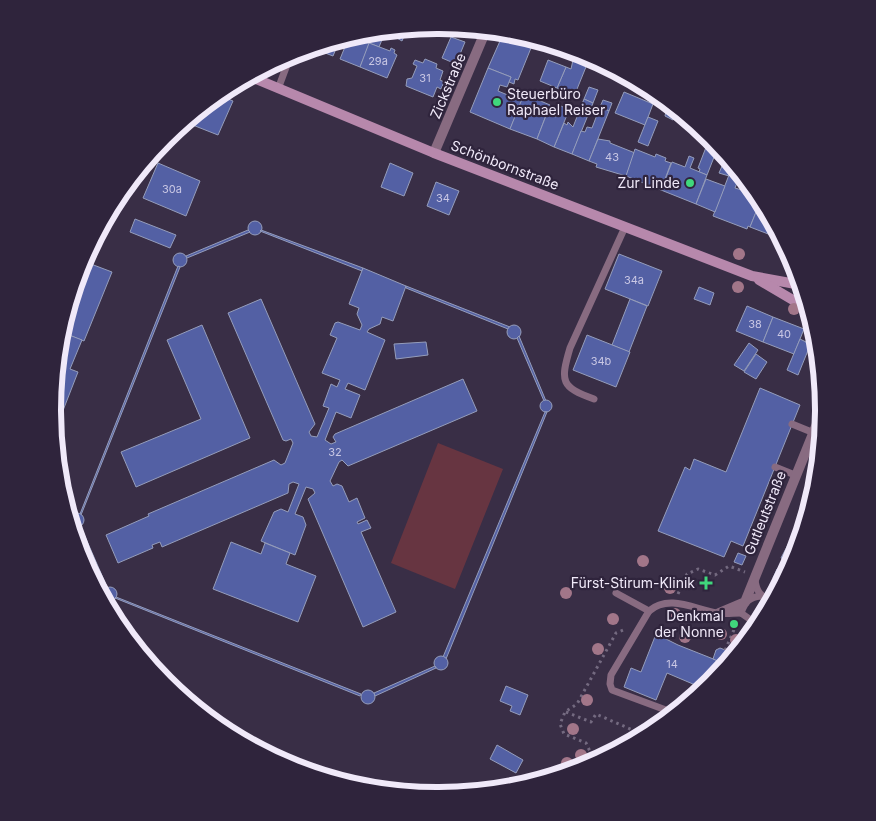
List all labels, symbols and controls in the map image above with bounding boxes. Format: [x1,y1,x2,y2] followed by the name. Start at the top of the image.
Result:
[426,50,469,121] street label: Zickstraße
[368,54,388,68] house number: 29a
[419,71,431,85] house number: 31
[507,85,605,118] place label: Steuerbüro Raphael Reiser
[491,96,503,108] marker: Steuerbüro Raphael Reiser
[449,136,562,193] street label: Schönbornstraße
[605,150,619,164] house number: 43
[617,174,680,191] place label: Zur Linde
[684,177,696,189] marker: Zur Linde
[162,182,182,196] house number: 30a
[436,191,450,205] house number: 34
[624,273,644,287] house number: 34a
[748,317,762,331] house number: 38
[777,327,791,341] house number: 40
[591,354,612,368] house number: 34b
[328,445,342,459] house number: 32
[740,468,789,557] street label: Gutleutstraße
[571,574,695,591] place label: Fürst-Stirum-Klinik
[699,576,713,590] marker: Fürst-Stirum-Klinik
[654,607,724,640] place label: Denkmal der Nonne
[728,618,740,630] marker: Denkmal der Nonne
[666,657,678,671] house number: 14

